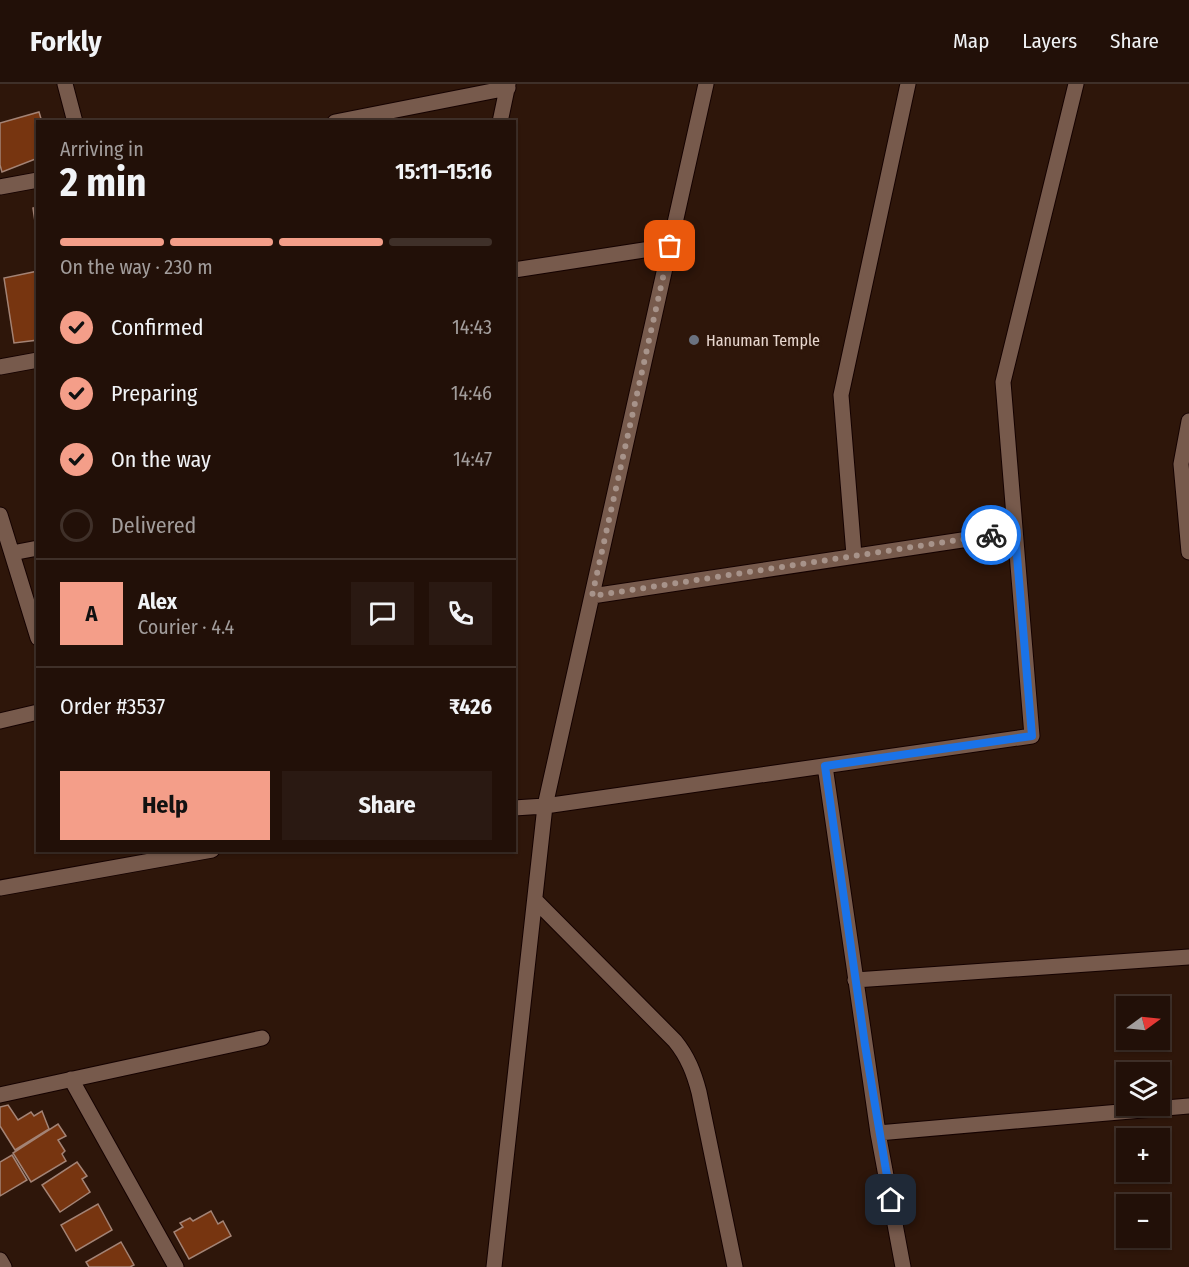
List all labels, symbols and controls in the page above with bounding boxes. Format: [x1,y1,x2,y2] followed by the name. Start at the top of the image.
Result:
[30,25,102,58] text: Forkly
[953,28,989,54] text: Map
[1022,28,1077,54] text: Layers
[1110,28,1159,54] text: Share
[60,137,144,161] text: Arriving in
[395,158,492,185] text: 15:11–15:16
[60,160,146,206] text: 2 min
[644,220,695,271] pin
[653,229,686,262] icon: bag
[60,255,213,279] text: On the way · 230 m
[60,311,93,344] icon: check
[111,314,204,341] text: Confirmed
[452,315,492,339] text: 14:43
[706,331,820,350] place label: Hanuman Temple
[687,333,701,347] marker: Hanuman Temple
[60,377,93,410] icon: check
[111,380,197,407] text: Preparing
[451,381,492,405] text: 14:46
[60,443,93,476] icon: check
[111,446,211,473] text: On the way
[453,447,492,471] text: 14:47
[961,505,1021,565] courier
[111,512,196,539] text: Delivered
[975,519,1008,552] icon: bike
[351,582,414,645] button: chat
[429,582,492,645] button: phone
[138,588,177,615] text: Alex
[86,600,97,627] text: A
[138,615,234,639] text: Courier · 4.4
[60,693,165,720] text: Order #3537
[449,693,492,720] text: ₹426
[60,771,270,840] button: Help
[282,771,492,840] button: Share
[1116,996,1170,1050] north arrow
[1116,996,1170,1248] map controls
[1116,1062,1170,1116] button: layers
[1116,1128,1170,1182] button: +
[865,1174,916,1225] pin
[874,1183,907,1216] icon: home
[1116,1194,1170,1248] button: −

